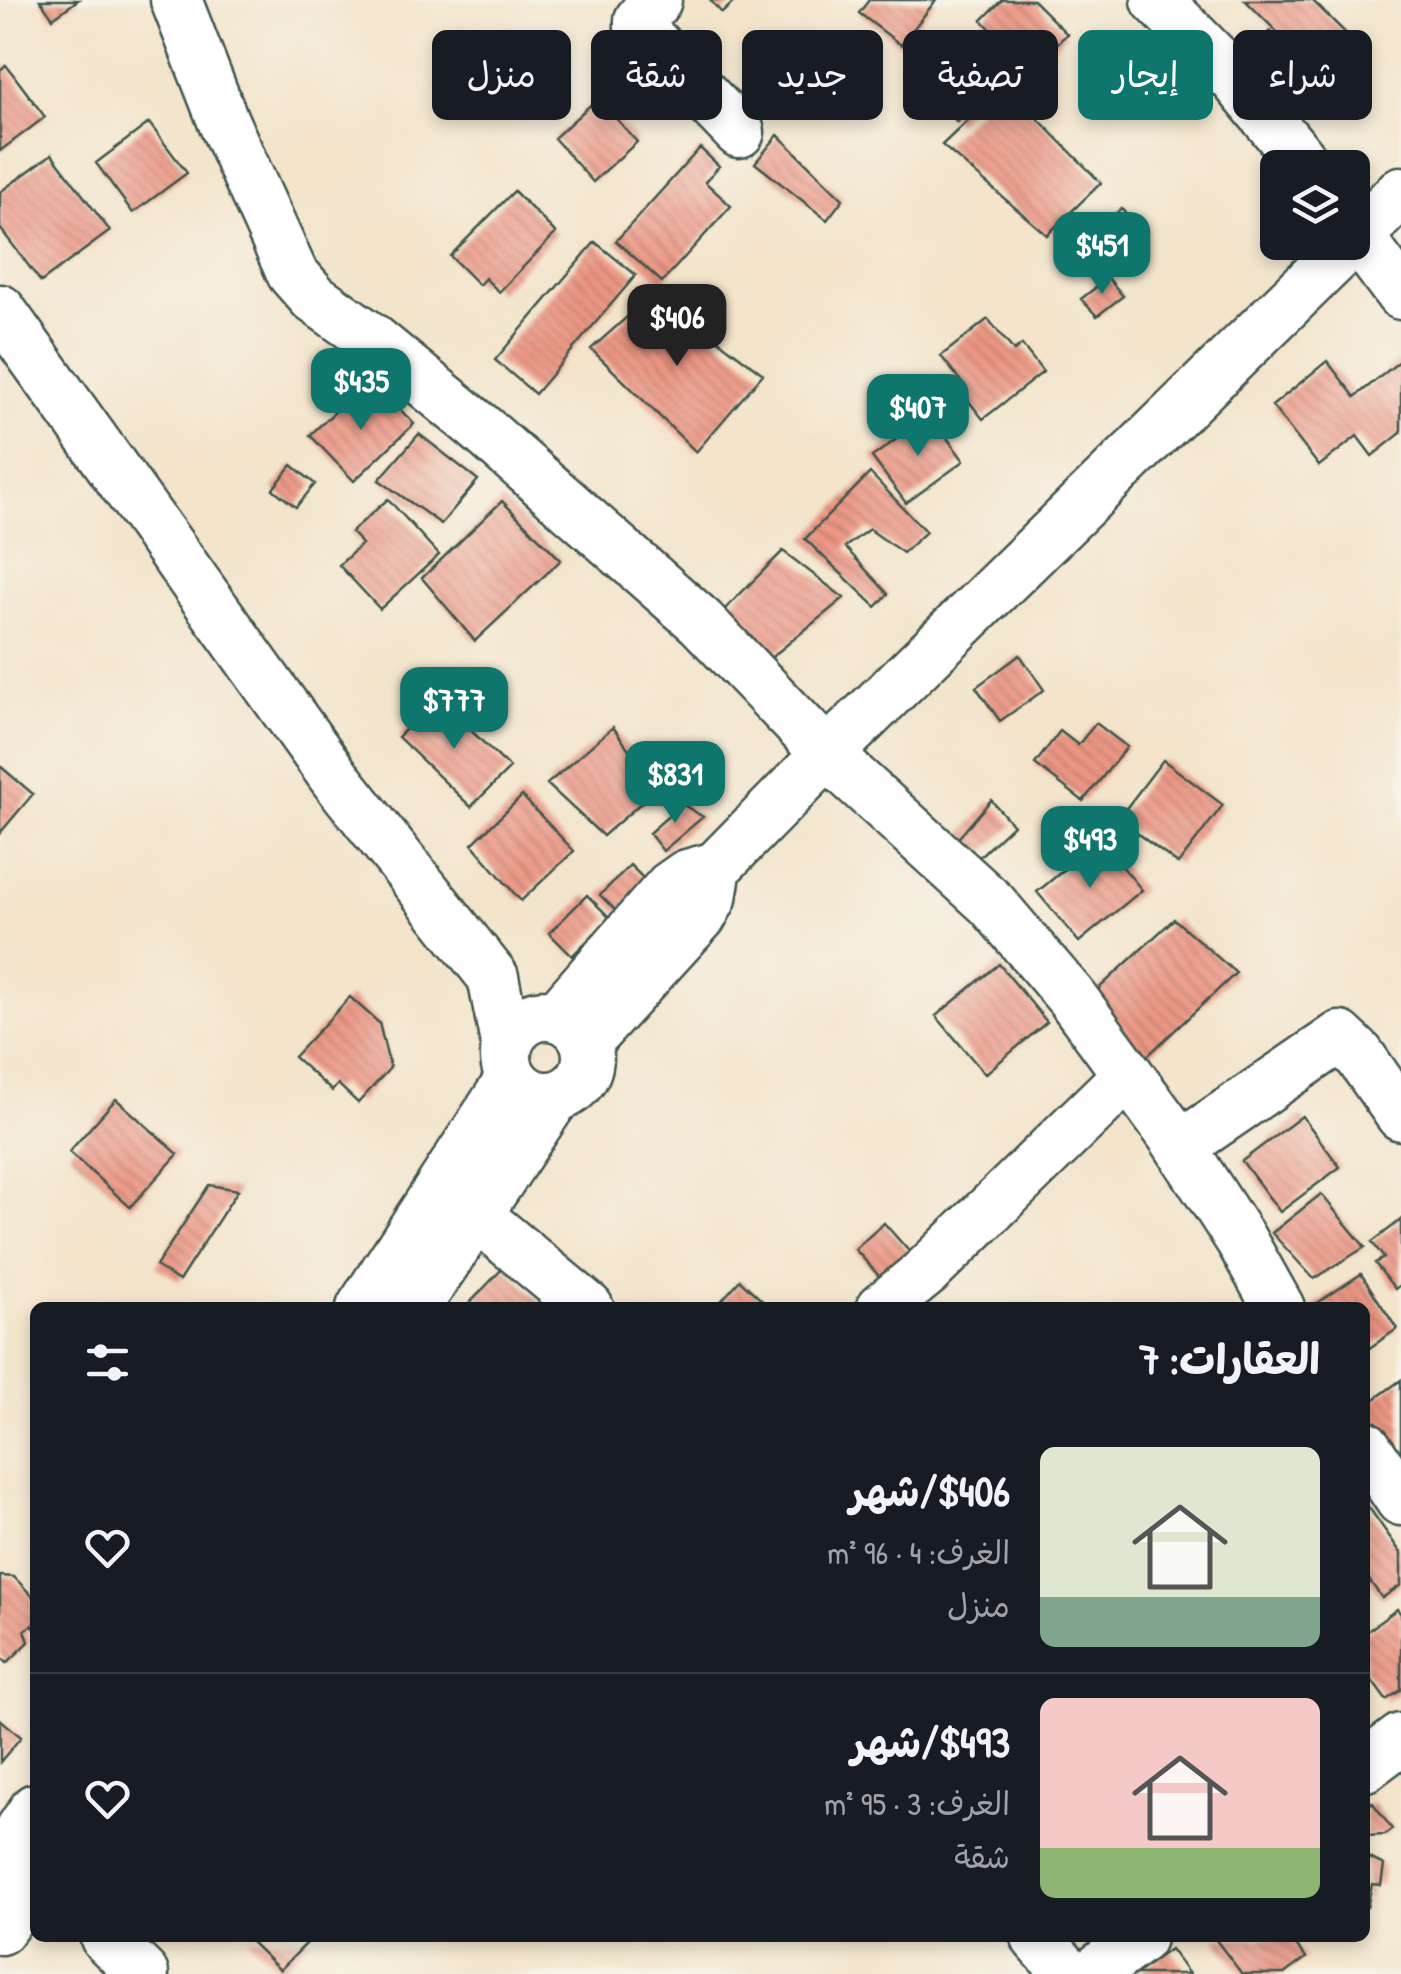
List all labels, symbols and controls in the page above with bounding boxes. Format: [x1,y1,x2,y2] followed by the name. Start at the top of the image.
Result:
[432,30,571,120] chip: منزل
[591,30,722,120] chip: شقة
[742,30,883,120] chip: جديد
[903,30,1058,120] chip: تصفية
[1078,30,1213,120] chip: إيجار
[1233,30,1372,120] chip: شراء
[1260,150,1370,260] map controls
[1260,150,1370,260] button: layers
[1043,212,1161,297] pin: $451
[1075,223,1129,266] text: $451
[618,284,736,369] pin: $406
[649,295,705,338] text: $406
[302,348,420,433] pin: $435
[333,359,389,402] text: $435
[859,374,977,459] pin: $407
[889,385,947,428] text: $407
[395,667,513,752] pin: $777
[422,678,486,721] text: $777
[616,741,734,826] pin: $831
[647,752,703,795] text: $831
[1031,806,1149,891] pin: $493
[1063,817,1117,860] text: $493
[1139,1330,1320,1387] text: العقارات: 7
[80,1335,135,1390] icon: filters
[850,1462,1010,1519] text: $406/شهر
[1120,1487,1240,1607] icon: home
[80,1520,135,1575] icon: heart
[827,1531,1010,1574] text: الغرف: 4 · 96 m²
[947,1584,1010,1627] text: منزل
[851,1713,1010,1770] text: $493/شهر
[1120,1738,1240,1858] icon: home
[80,1771,135,1826] icon: heart
[824,1782,1010,1825] text: الغرف: 3 · 95 m²
[954,1835,1010,1878] text: شقة

